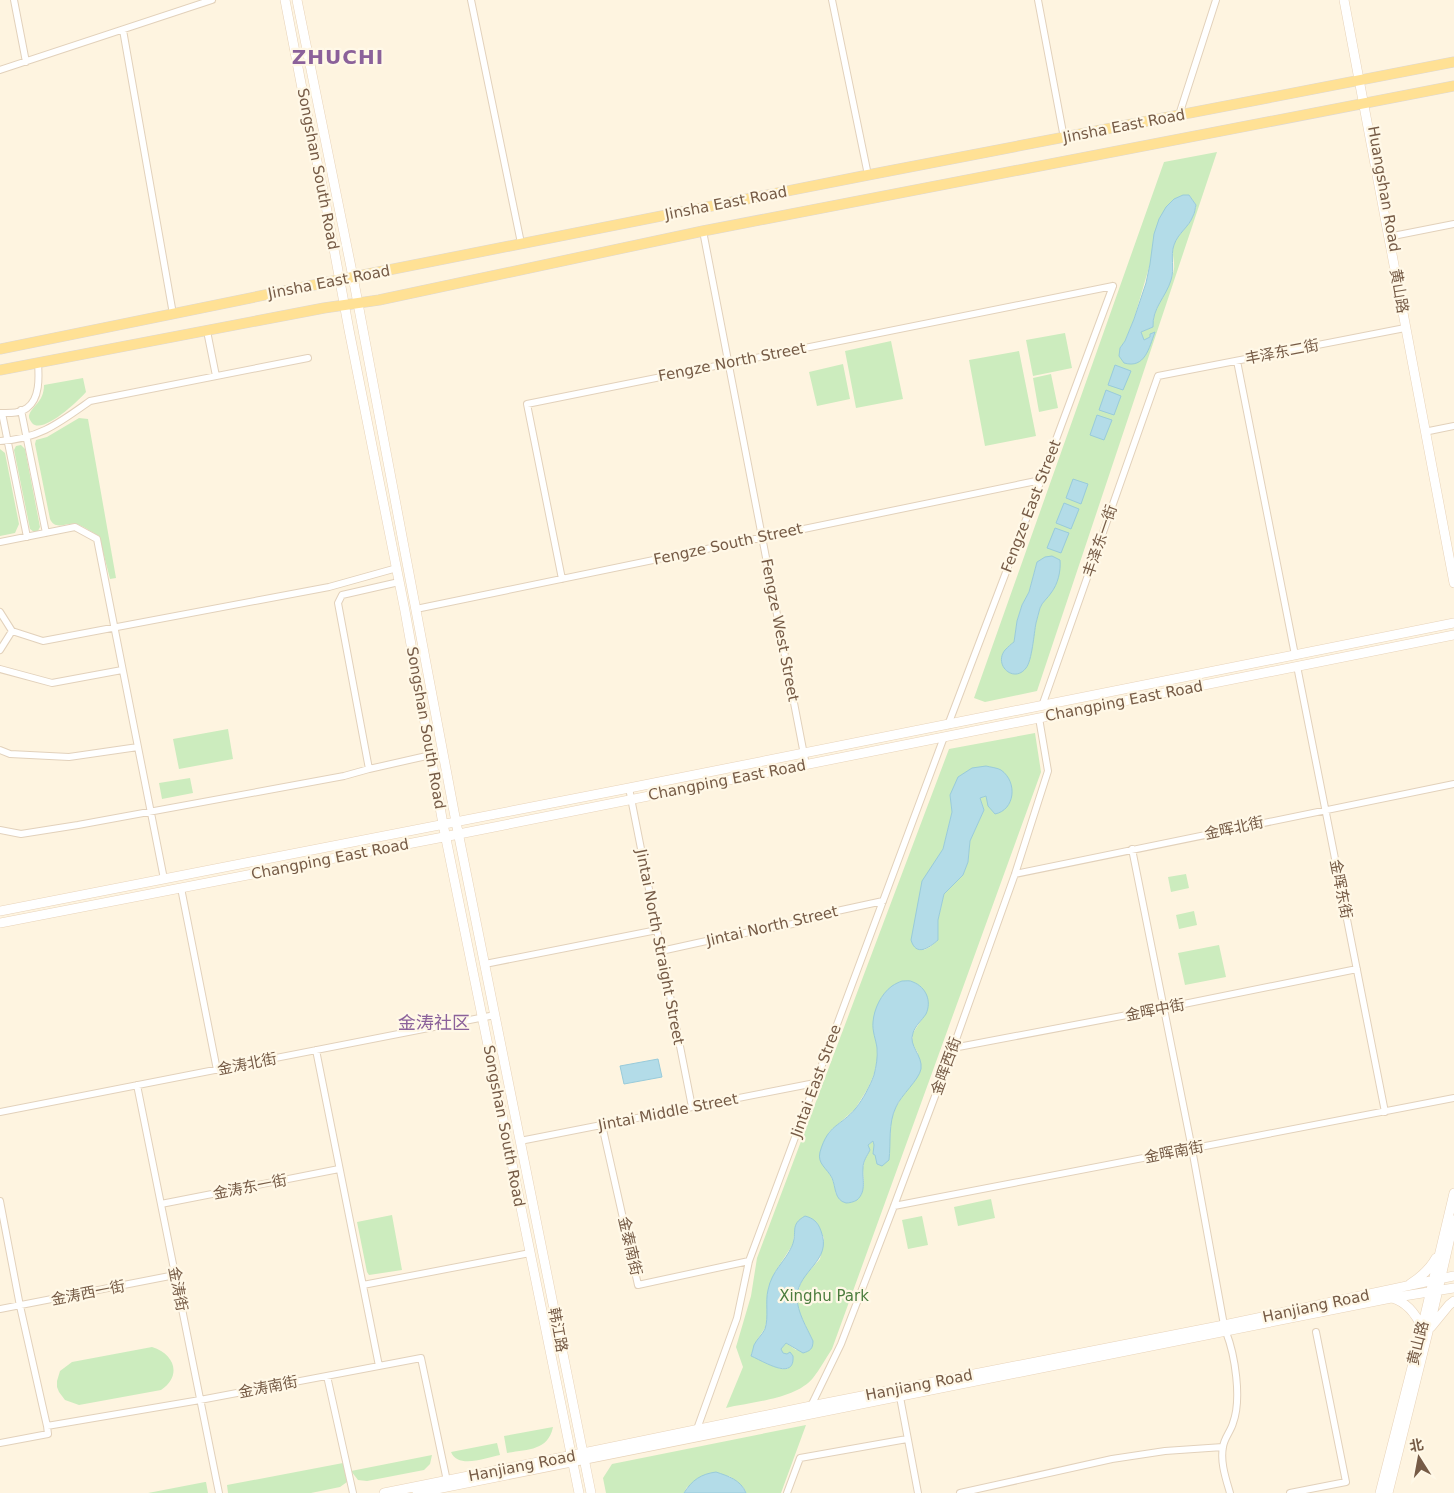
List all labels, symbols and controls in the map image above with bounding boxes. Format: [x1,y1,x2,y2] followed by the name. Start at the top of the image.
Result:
[292,45,384,69] district label: ZHUCHI
[293,87,343,251] street label: Songshan South Road
[1060,105,1187,147] street label: Jinsha East Road
[1364,125,1404,253] street label: Huangshan Road
[662,182,789,224] street label: Jinsha East Road
[265,261,392,303] street label: Jinsha East Road
[1386,267,1412,315] street label: 黄山路
[1243,336,1321,368] street label: 丰泽东二街
[657,339,808,385] street label: Fengze North Street
[997,437,1065,575] street label: Fengze East Street
[1079,503,1121,579] street label: 丰泽东一街
[652,519,804,569] street label: Fengze South Street
[757,557,803,703] street label: Fengze West Street
[403,645,449,811] street label: Songshan South Road
[1044,677,1204,725] street label: Changping East Road
[647,756,807,804] street label: Changping East Road
[1203,813,1265,843] street label: 金晖北街
[250,835,410,883] street label: Changping East Road
[632,847,688,1047] street label: Jintai North Straight Street
[1326,858,1356,920] street label: 金晖东街
[704,902,840,950] street label: Jintai North Street
[1124,995,1186,1025] street label: 金晖中街
[398,1012,470,1033] district label: 金涛社区
[787,1022,845,1141] street label: Jintai East Stree
[927,1035,965,1097] street label: 金晖西街
[479,1044,529,1208] street label: Songshan South Road
[216,1049,278,1079] street label: 金涛北街
[596,1090,740,1135] street label: Jintai Middle Street
[1143,1137,1205,1167] street label: 金晖南街
[211,1171,289,1203] street label: 金涛东一街
[614,1215,646,1277] street label: 金泰南街
[165,1265,191,1313] street label: 金涛街
[49,1277,127,1309] street label: 金涛西一街
[1261,1286,1371,1326] street label: Hanjiang Road
[779,1287,869,1305] park label: Xinghu Park
[545,1306,571,1354] street label: 韩江路
[1404,1319,1432,1367] street label: 黄山路
[864,1366,974,1404] street label: Hanjiang Road
[237,1372,299,1402] street label: 金涛南街
[1394,1433,1444,1483] north arrow
[1408,1436,1425,1454] text: 北
[467,1447,577,1485] street label: Hanjiang Road

